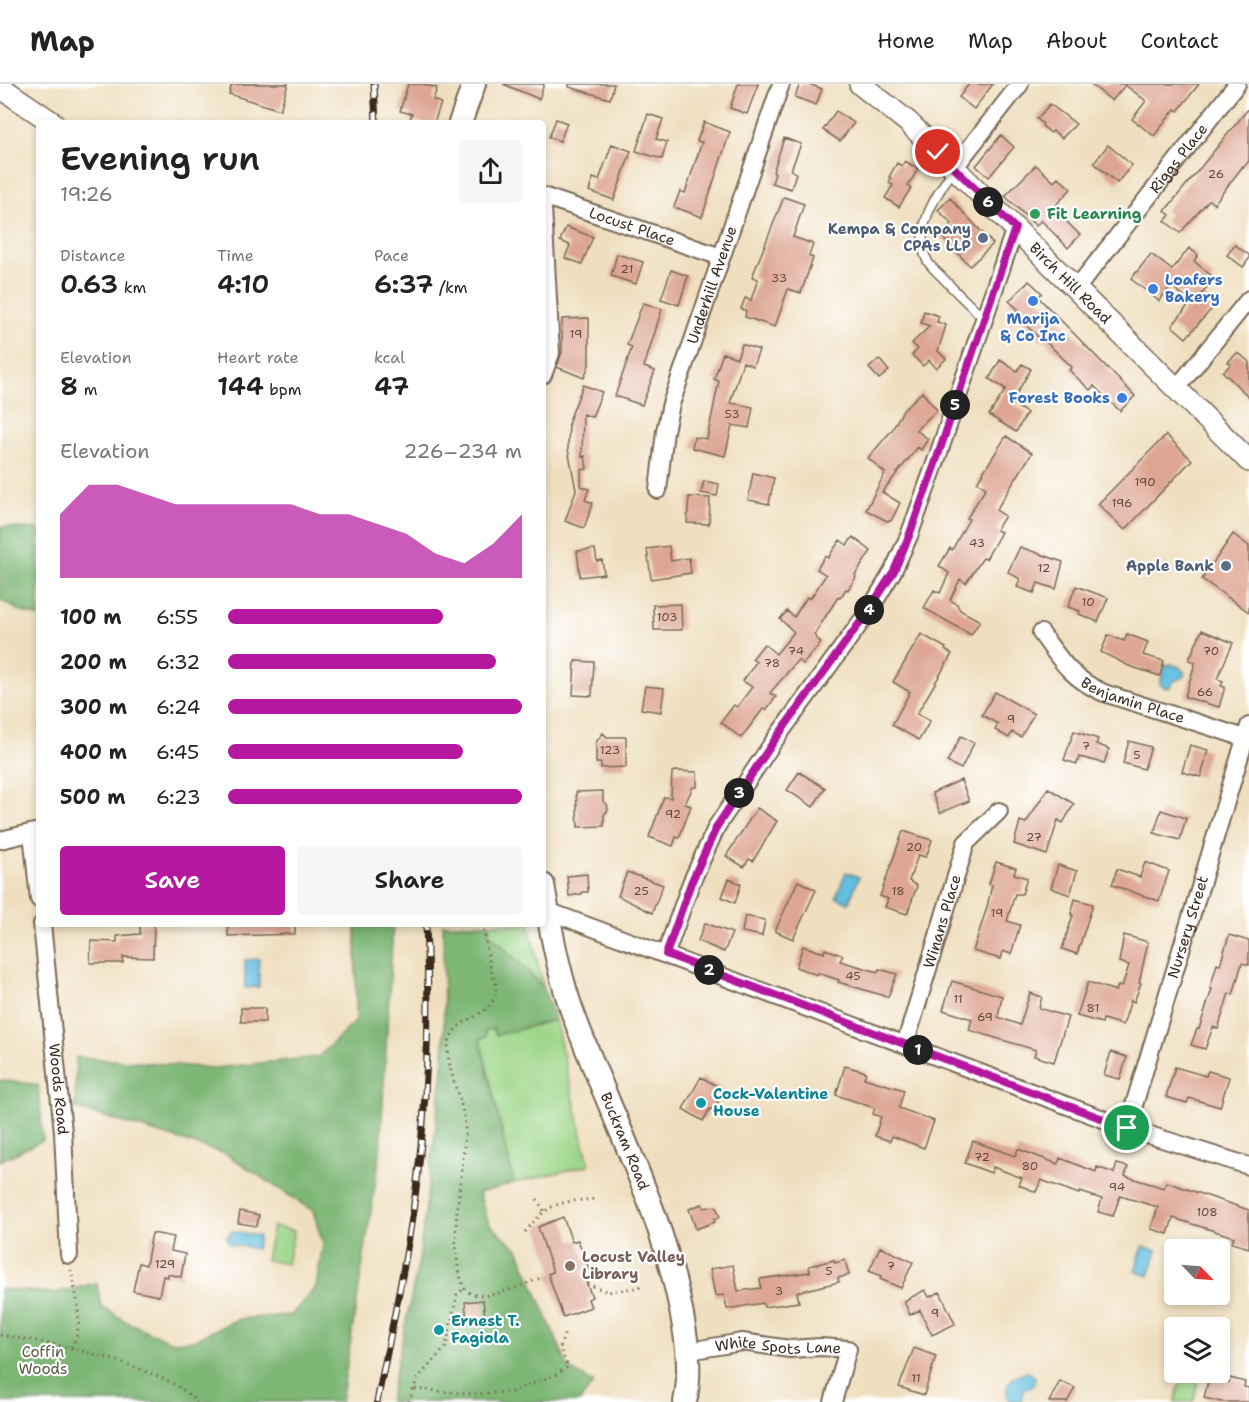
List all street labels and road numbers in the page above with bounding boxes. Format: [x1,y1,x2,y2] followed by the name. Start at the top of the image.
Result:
[1145,119,1212,197] street label: Riggs Place
[586,202,678,250] street label: Locust Place
[682,223,741,347] street label: Underhill Avenue
[1025,238,1116,329] street label: Birch Hill Road
[1077,673,1187,728] street label: Benjamin Place
[919,872,966,971] street label: Winans Place
[1163,873,1213,981] street label: Nursery Street
[44,1043,73,1136] street label: Woods Road
[596,1089,654,1194] street label: Buckram Road
[714,1332,842,1359] street label: White Spots Lane

